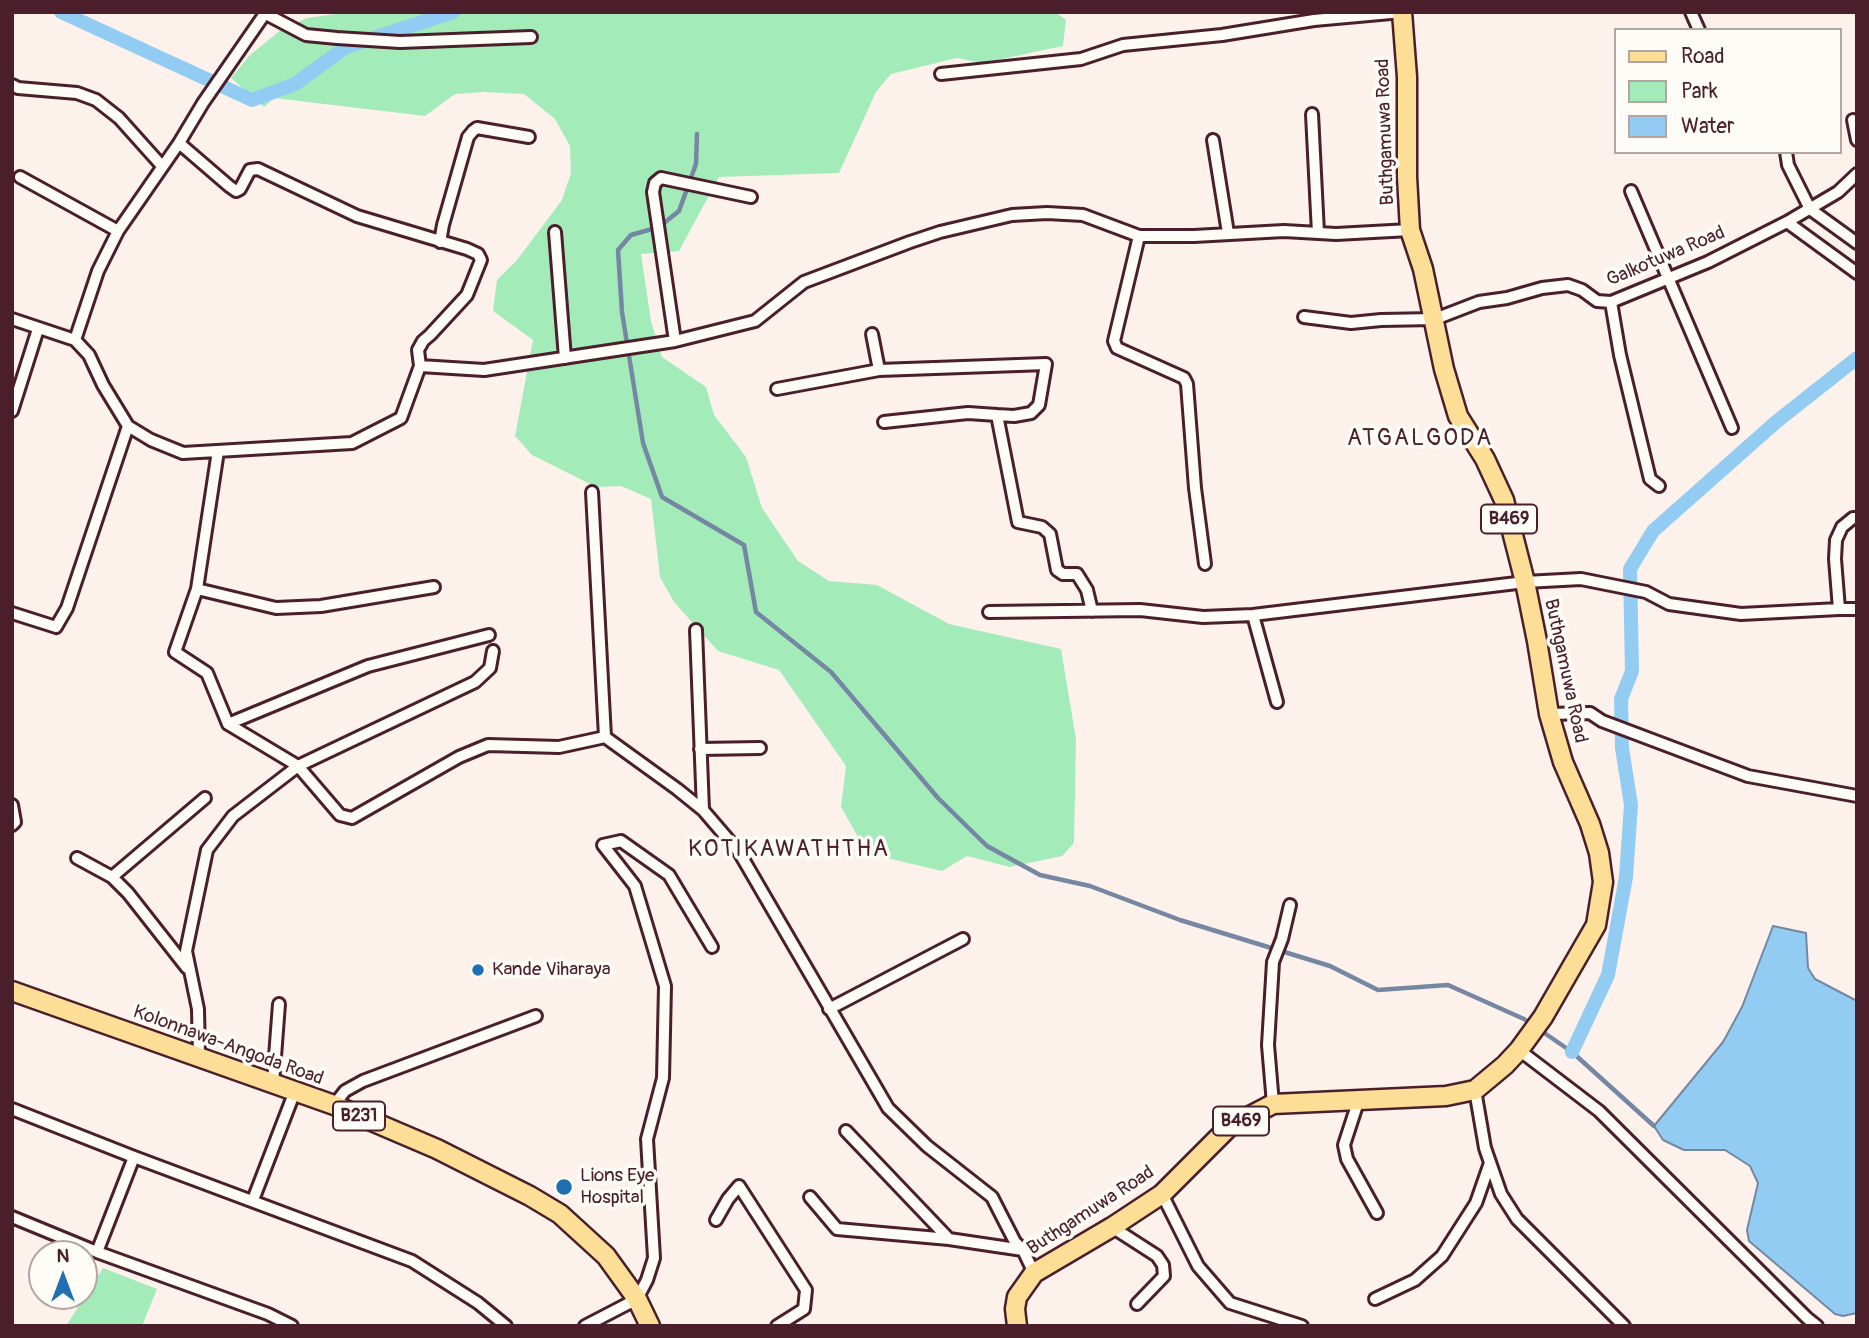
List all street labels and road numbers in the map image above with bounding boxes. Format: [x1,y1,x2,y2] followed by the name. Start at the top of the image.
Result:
[1372,58,1400,206] street label: Buthgamuwa Road
[1603,222,1729,292] street label: Galkotuwa Road
[1481,504,1537,534] road number: B469
[1539,597,1591,745] street label: Buthgamuwa Road
[130,1001,326,1091] street label: Kolonnawa-Angoda Road
[333,1101,385,1130] road number: B231
[1213,1106,1269,1136] road number: B469
[1023,1161,1159,1261] street label: Buthgamuwa Road

